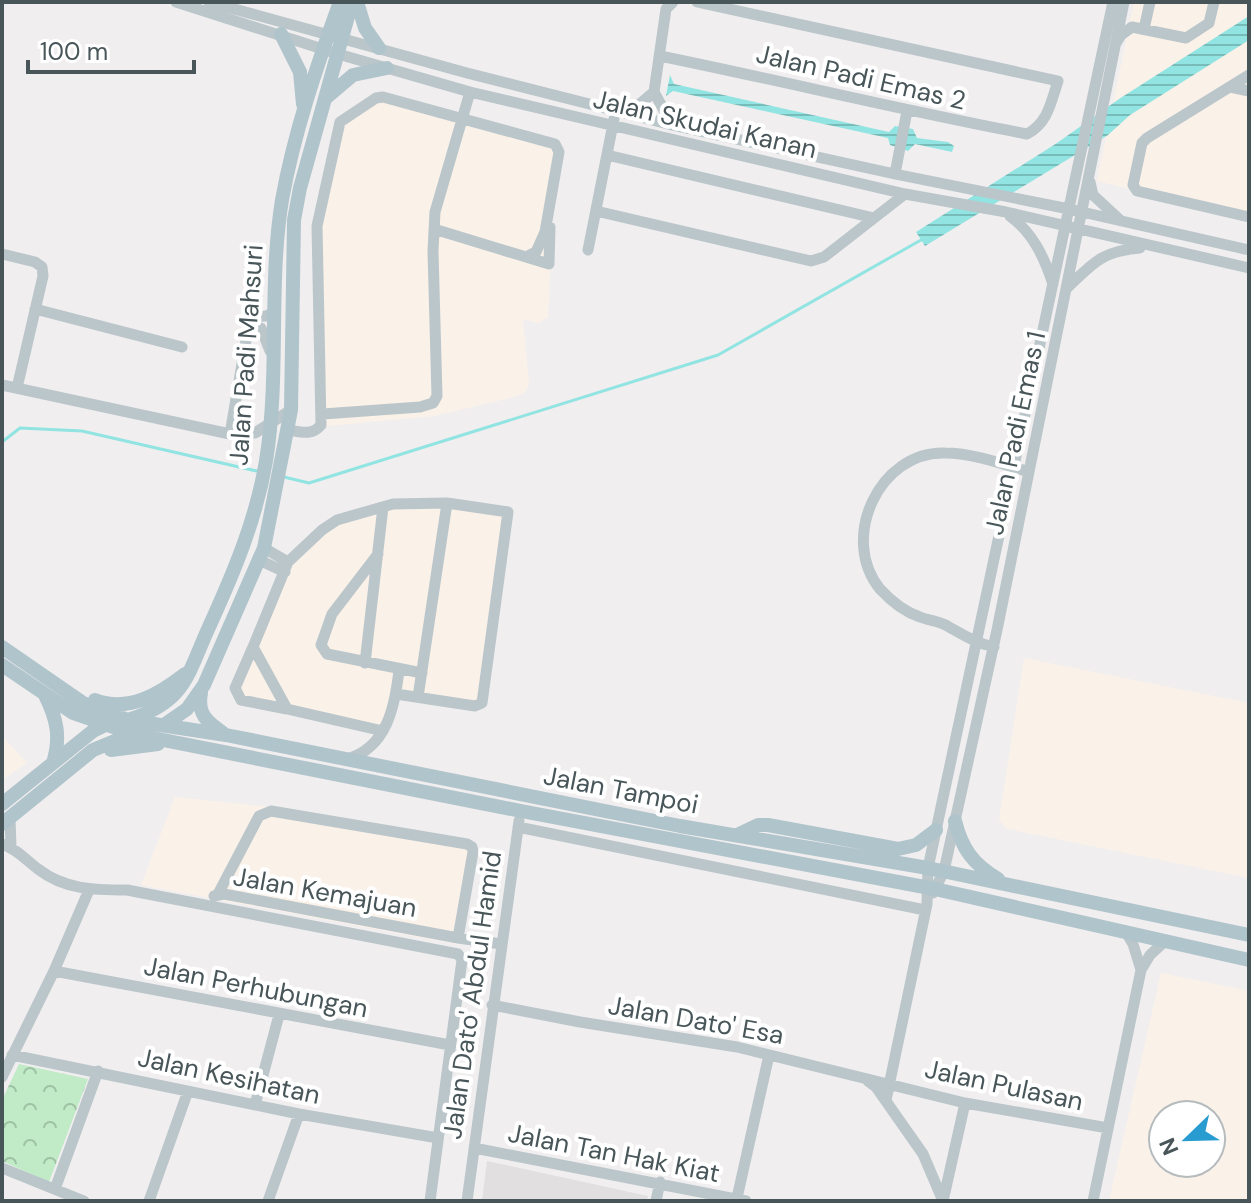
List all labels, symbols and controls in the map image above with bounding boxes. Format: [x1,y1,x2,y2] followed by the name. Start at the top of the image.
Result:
[28,24,194,74] scale bar
[40,36,108,67] text: 100 m
[753,36,969,118] street label: Jalan Padi Emas 2
[590,82,820,166] street label: Jalan Skudai Kanan
[221,243,271,467] street label: Jalan Padi Mahsuri
[977,328,1053,538] street label: Jalan Padi Emas 1
[541,758,701,822] street label: Jalan Tampoi
[435,849,509,1141] street label: Jalan Dato' Abdul Hamid
[231,859,419,925] street label: Jalan Kemajuan
[141,949,371,1025] street label: Jalan Perhubungan
[606,988,786,1052] street label: Jalan Dato' Esa
[135,1040,323,1112] street label: Jalan Kesihatan
[922,1052,1086,1118] street label: Jalan Pulasan
[1147,1099,1227,1179] north arrow
[505,1116,723,1190] street label: Jalan Tan Hak Kiat
[1153,1134,1186,1160] text: N

